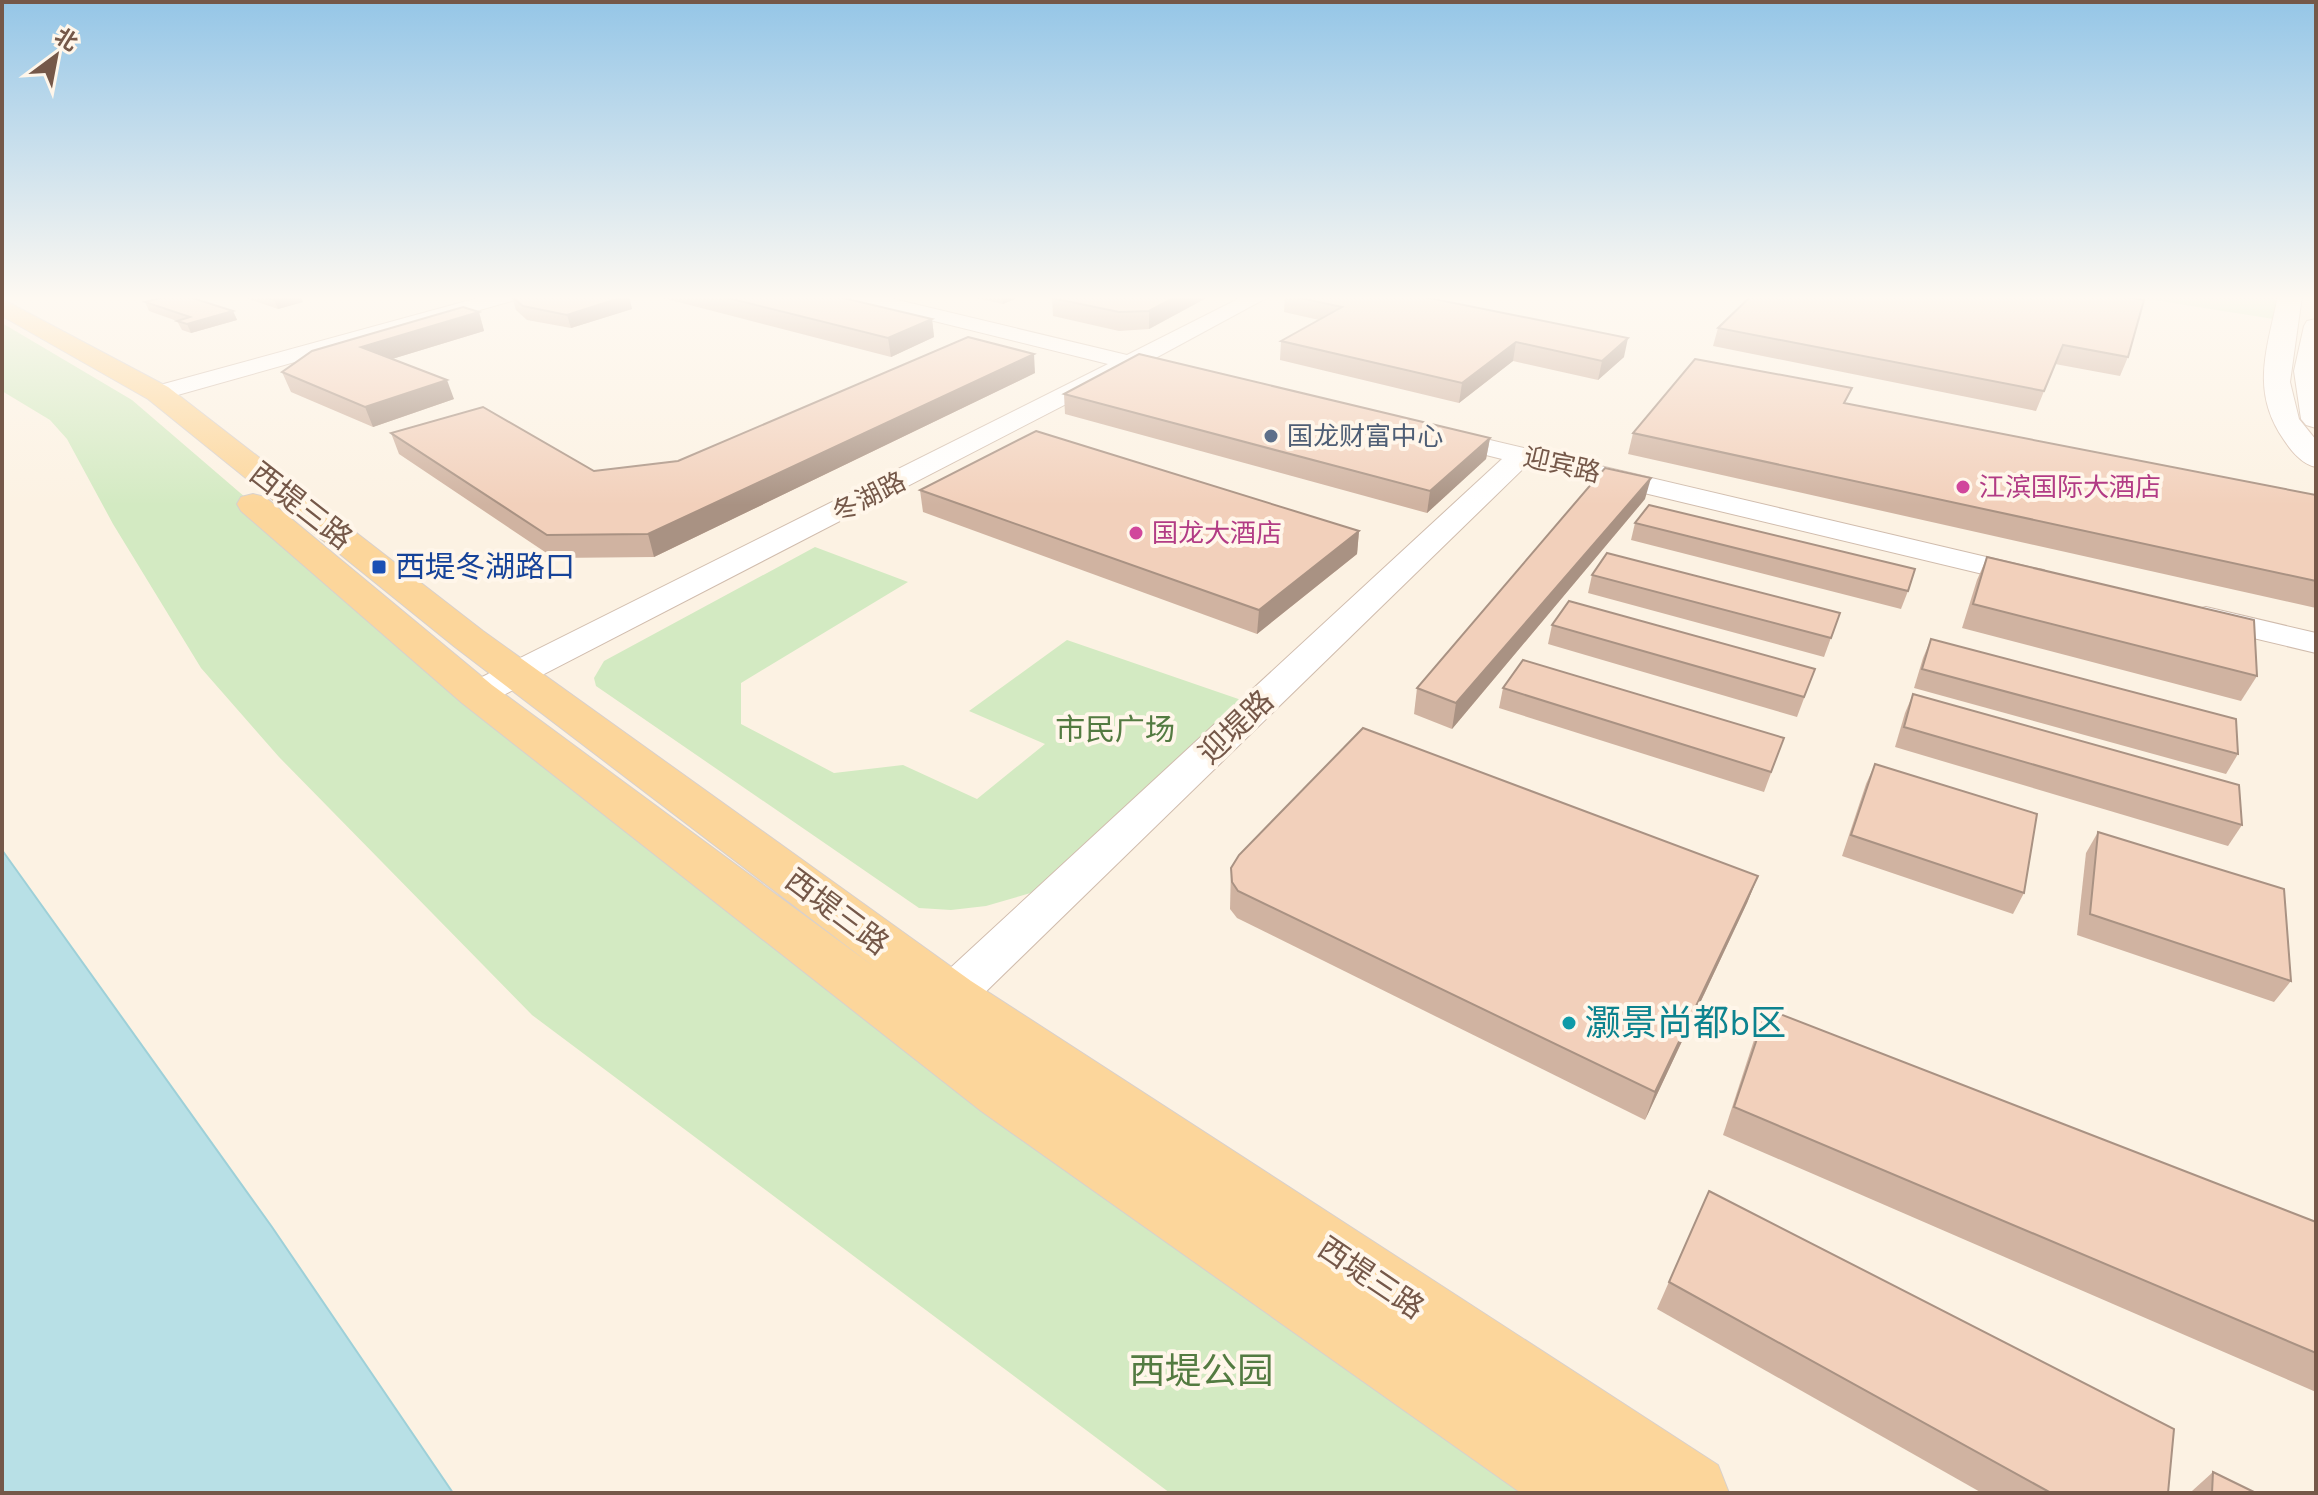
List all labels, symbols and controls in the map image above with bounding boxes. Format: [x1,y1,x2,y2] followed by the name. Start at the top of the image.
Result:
[16,16,96,96] north arrow
[50,23,82,57] text: 北
[1287,421,1443,452] place label: 国龙财富中心
[1262,427,1280,445] marker: 国龙财富中心
[1521,441,1603,489] street label: 迎宾路
[243,455,359,557] street label: 西堤三路
[827,465,911,529] street label: 冬湖路
[1979,472,2161,503] place label: 江滨国际大酒店
[1954,478,1972,496] marker: 江滨国际大酒店
[1152,518,1282,549] place label: 国龙大酒店
[1127,524,1145,542] marker: 国龙大酒店
[395,549,575,585] place label: 西堤冬湖路口
[370,558,388,576] marker: 西堤冬湖路口
[1191,683,1281,771] street label: 迎堤路
[1055,712,1175,748] park label: 市民广场
[778,862,896,962] street label: 西堤三路
[1585,1002,1786,1044] place label: 灏景尚都b区
[1560,1014,1578,1032] marker: 灏景尚都b区
[1311,1230,1431,1326] street label: 西堤三路
[1129,1350,1273,1392] park label: 西堤公园

